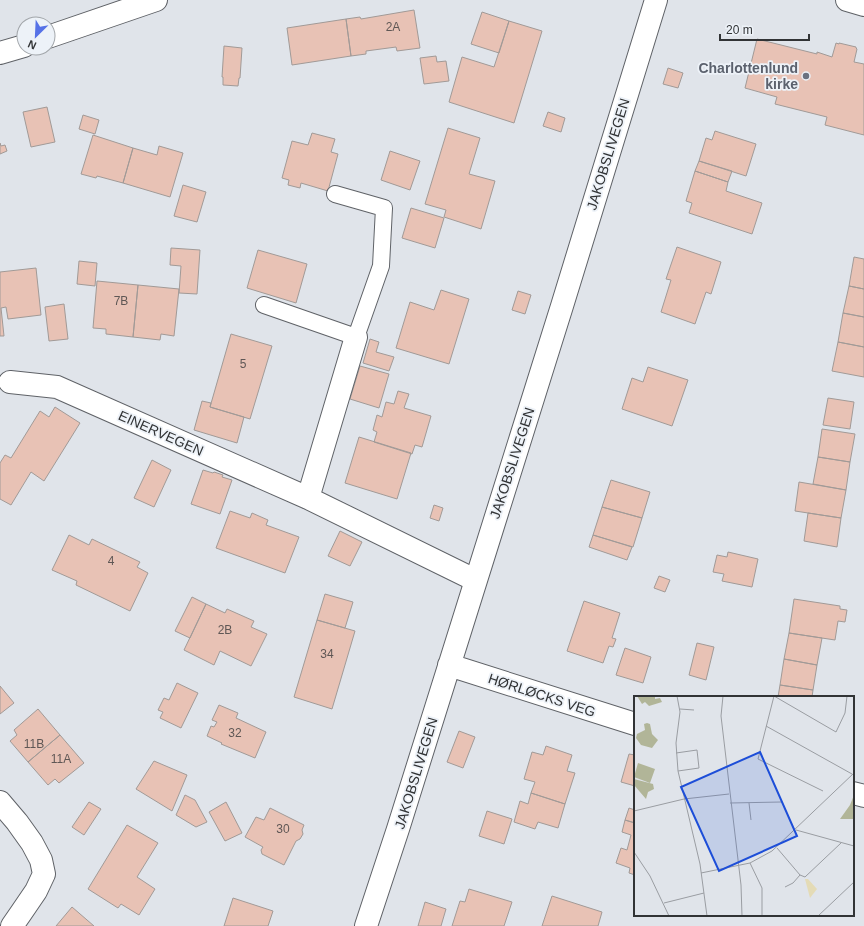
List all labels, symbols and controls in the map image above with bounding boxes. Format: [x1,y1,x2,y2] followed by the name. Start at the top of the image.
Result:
[16,16,56,56] north arrow
[720,16,809,42] scale bar
[386,20,400,34] house number: 2A
[726,23,753,37] text: 20 m
[26,38,38,52] text: N
[698,60,798,92] place label: Charlottenlund kirke
[801,71,811,81] marker: Charlottenlund kirke
[583,96,633,212] street label: JAKOBSLIVEGEN
[114,294,128,308] house number: 7B
[240,357,247,371] house number: 5
[486,405,538,521] street label: JAKOBSLIVEGEN
[116,407,206,459] street label: EINERVEGEN
[108,554,115,568] house number: 4
[218,623,232,637] house number: 2B
[320,647,334,661] house number: 34
[486,670,598,720] street label: HØRLØCKS VEG
[634,696,854,916] inset map
[391,715,441,831] street label: JAKOBSLIVEGEN
[228,726,242,740] house number: 32
[24,737,44,751] house number: 11B
[51,752,71,766] house number: 11A
[276,822,290,836] house number: 30

